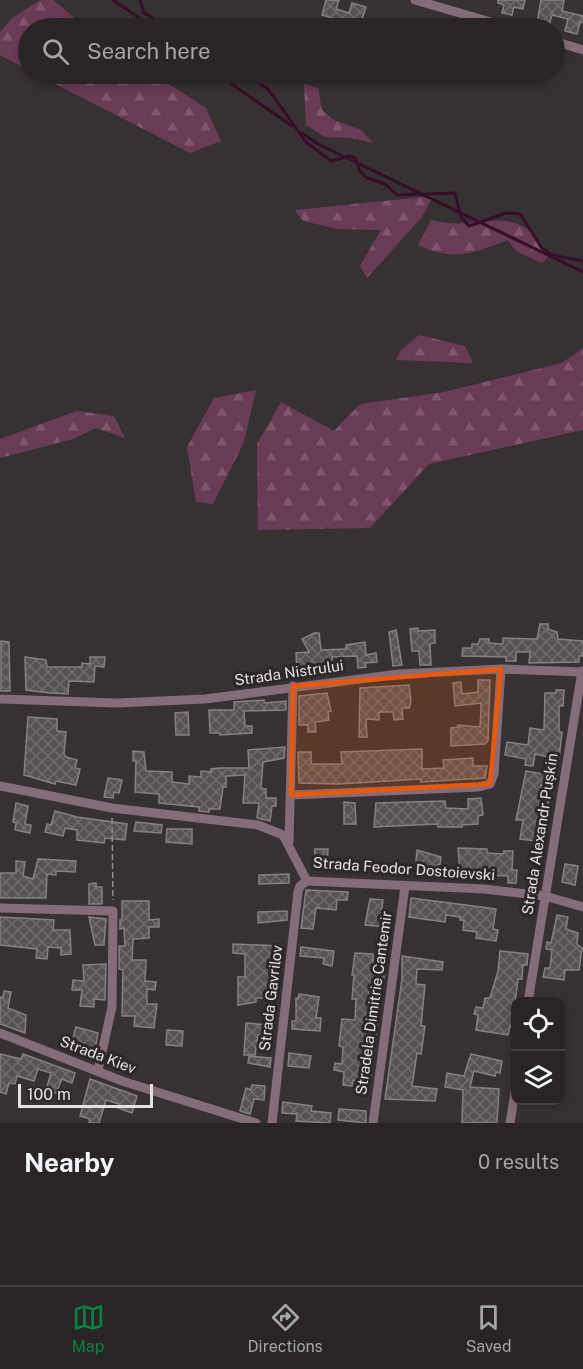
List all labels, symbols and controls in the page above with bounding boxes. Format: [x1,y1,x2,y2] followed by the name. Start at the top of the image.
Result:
[18,18,565,84] search box
[39,35,72,68] icon: search
[87,38,211,64] text: Search here
[233,656,345,689] street label: Strada Nistrului
[518,752,561,916] street label: Strada Alexandr Pușkin
[312,854,496,883] street label: Strada Feodor Dostoievski
[352,910,395,1096] street label: Stradela Dimitrie Cantemir
[256,944,285,1052] street label: Strada Gavrilov
[511,997,565,1105] map controls
[511,997,565,1051] button: locate
[58,1032,139,1077] street label: Strada Kiev
[511,1051,565,1105] button: layers
[18,1081,153,1108] scale bar
[27,1085,71,1104] text: 100 m
[24,1147,114,1178] text: Nearby
[478,1150,559,1174] text: 0 results
[72,1301,105,1356] tab: Map
[248,1301,323,1356] tab: Directions
[466,1301,511,1356] tab: Saved

